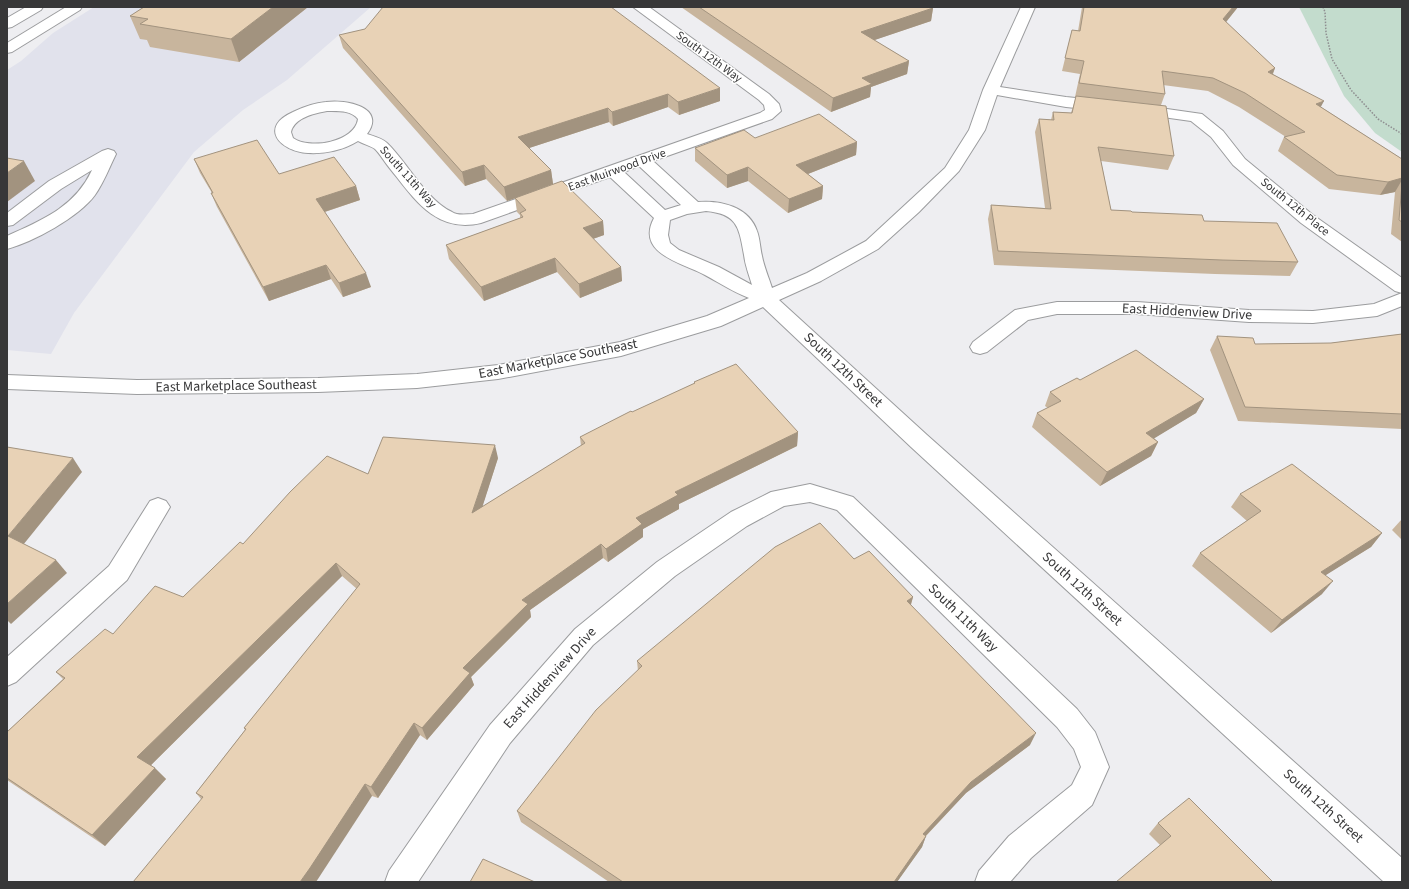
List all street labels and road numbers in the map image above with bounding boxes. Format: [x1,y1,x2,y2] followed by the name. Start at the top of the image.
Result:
[672,27,746,87] street label: South 12th Way
[376,142,441,212] street label: South 11th Way
[566,144,668,196] street label: East Muirwood Drive
[1257,174,1333,240] street label: South 12th Place
[1121,299,1253,325] street label: East Hiddenview Drive
[799,328,887,412] street label: South 12th Street
[477,334,639,384] street label: East Marketplace Southeast
[155,375,317,397] street label: East Marketplace Southeast
[1037,547,1127,631] street label: South 12th Street
[923,579,1003,657] street label: South 11th Way
[499,623,601,733] street label: East Hiddenview Drive
[1278,764,1368,848] street label: South 12th Street

